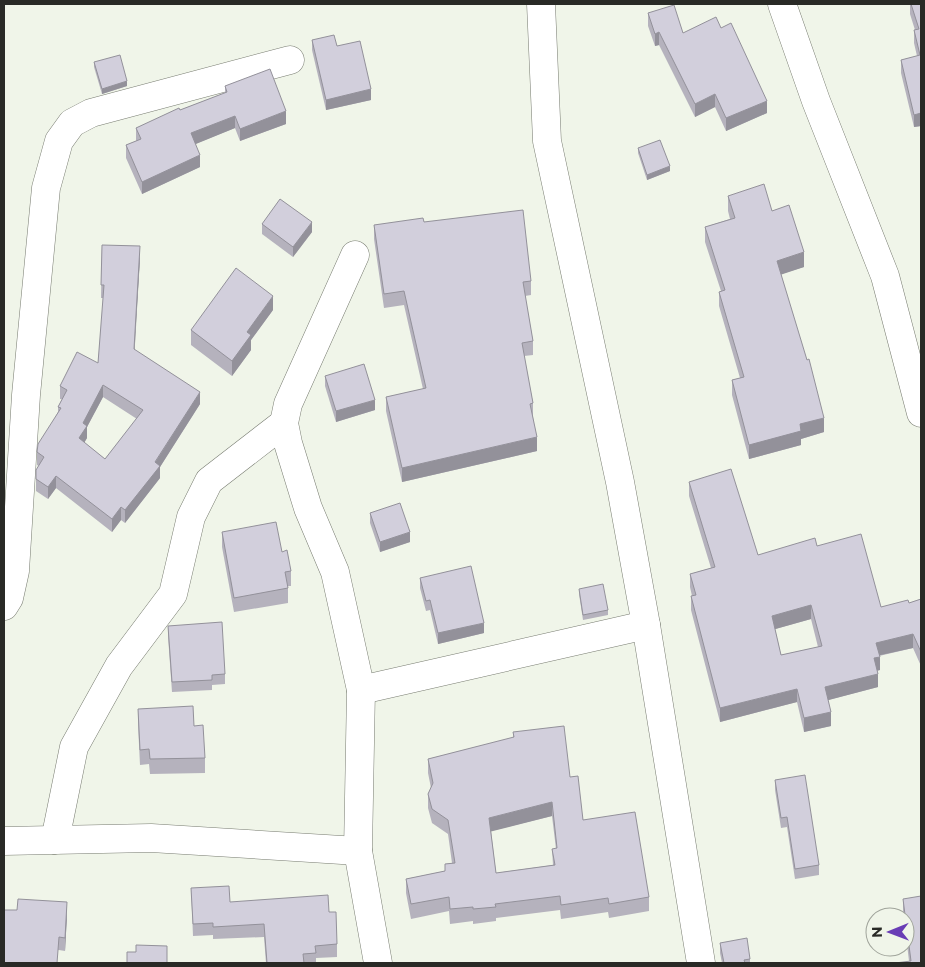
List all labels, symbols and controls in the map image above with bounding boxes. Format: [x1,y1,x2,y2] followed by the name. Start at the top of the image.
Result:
[865,907,915,957] north arrow
[868,926,886,938] text: N

